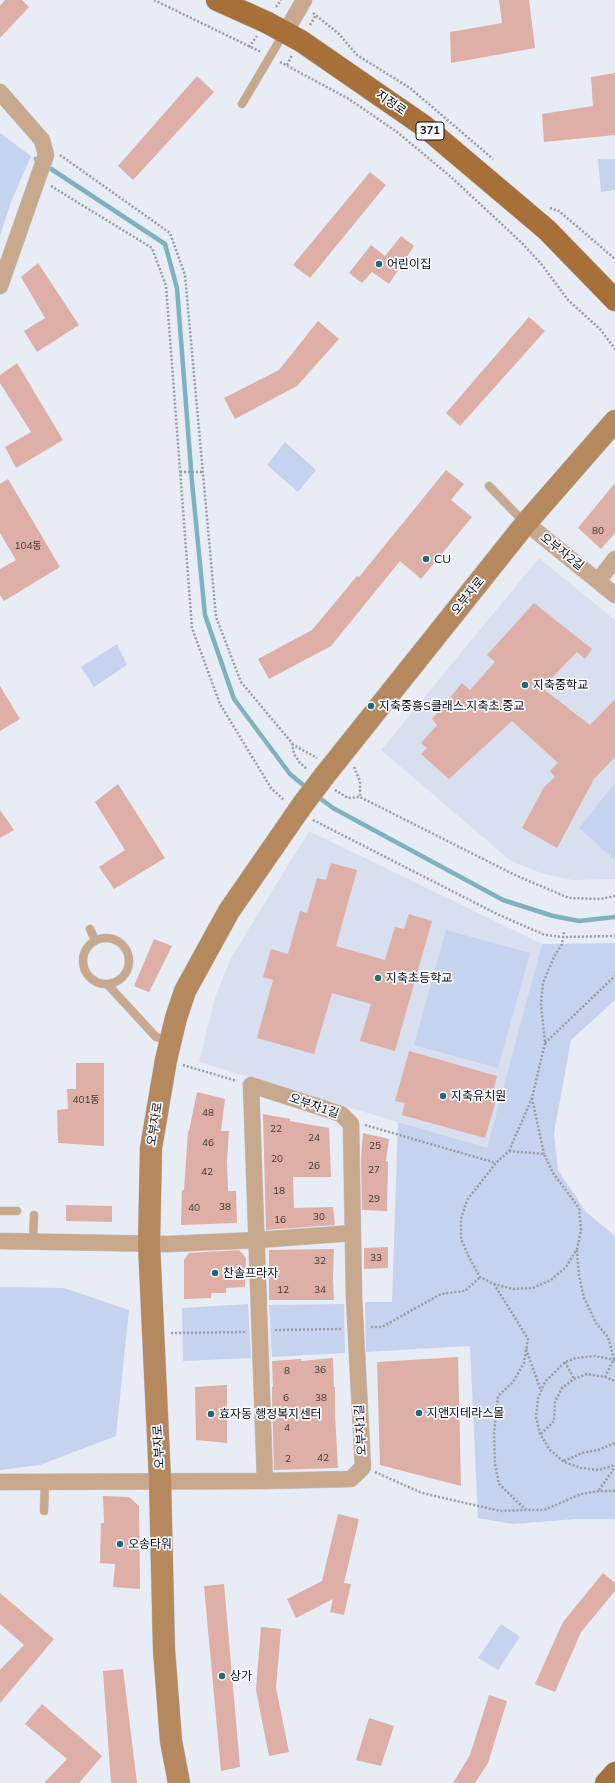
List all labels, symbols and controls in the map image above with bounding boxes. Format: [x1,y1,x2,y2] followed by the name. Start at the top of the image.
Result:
[373,88,409,118] street label: 지정로
[416,122,444,140] road number: 371
[387,257,431,271] place label: 어린이집
[374,259,384,269] marker: 어린이집
[592,525,604,537] house number: 80
[537,531,587,573] street label: 오부자2길
[14,540,42,552] house number: 104동
[434,552,451,566] place label: CU
[421,554,431,564] marker: CU
[449,574,487,618] street label: 오부자로
[533,678,588,692] place label: 지축중학교
[520,680,530,690] marker: 지축중학교
[379,699,524,713] place label: 지축중흥S클래스.지축초.중교
[366,701,376,711] marker: 지축중흥S클래스.지축초.중교
[386,971,452,985] place label: 지축초등학교
[373,973,383,983] marker: 지축초등학교
[451,1089,506,1103] place label: 지축유치원
[287,1091,341,1121] street label: 오부자1길
[438,1091,448,1101] marker: 지축유치원
[72,1094,100,1106] house number: 401동
[144,1101,166,1147] street label: 오부자로
[202,1107,214,1119] house number: 48
[270,1123,282,1135] house number: 22
[308,1132,320,1144] house number: 24
[202,1137,214,1149] house number: 46
[369,1140,381,1152] house number: 25
[271,1153,283,1165] house number: 20
[308,1160,320,1172] house number: 26
[368,1164,380,1176] house number: 27
[201,1166,213,1178] house number: 42
[273,1185,285,1197] house number: 18
[368,1193,380,1205] house number: 29
[219,1201,231,1213] house number: 38
[188,1202,200,1214] house number: 40
[313,1211,325,1223] house number: 30
[274,1214,286,1226] house number: 16
[370,1252,382,1264] house number: 33
[314,1255,326,1267] house number: 32
[223,1266,278,1280] place label: 찬솔프라자
[210,1268,220,1278] marker: 찬솔프라자
[277,1284,289,1296] house number: 12
[314,1284,326,1296] house number: 34
[314,1364,326,1376] house number: 36
[284,1365,290,1377] house number: 8
[283,1392,289,1404] house number: 6
[315,1392,327,1404] house number: 38
[352,1404,370,1456] street label: 오부자1길
[427,1406,504,1420] place label: 지앤지테라스몰
[219,1407,321,1421] place label: 효자동 행정복지센터
[414,1408,424,1418] marker: 지앤지테라스몰
[206,1409,216,1419] marker: 효자동 행정복지센터
[284,1422,290,1434] house number: 4
[151,1425,167,1469] street label: 오부자로
[317,1452,329,1464] house number: 42
[285,1453,291,1465] house number: 2
[128,1537,172,1551] place label: 오송타워
[115,1539,125,1549] marker: 오송타워
[230,1669,252,1683] place label: 상가
[217,1671,227,1681] marker: 상가

